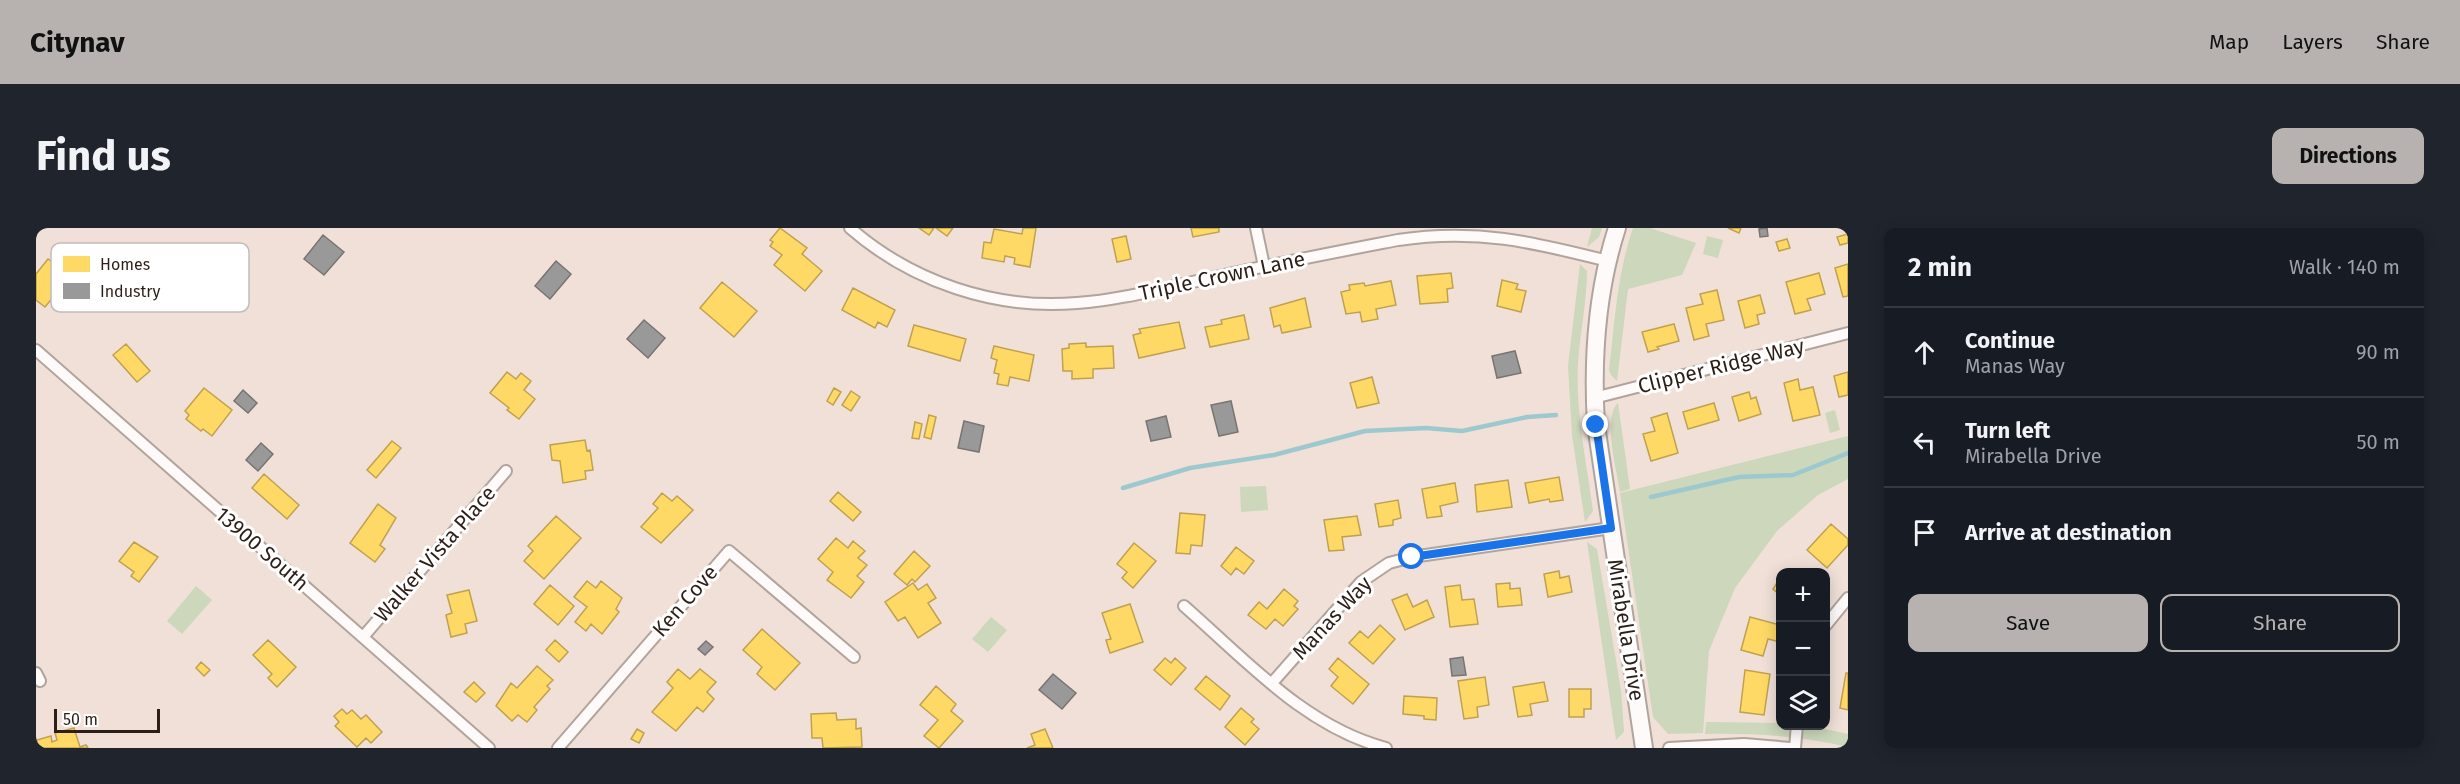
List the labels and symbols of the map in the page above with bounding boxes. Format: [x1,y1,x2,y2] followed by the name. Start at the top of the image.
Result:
[51,243,249,312] legend
[1136,246,1308,306] street label: Triple Crown Lane
[100,255,150,274] text: Homes
[100,282,160,301] text: Industry
[1635,333,1808,399] street label: Clipper Ridge Way
[1582,411,1608,437] route end
[369,481,501,627] street label: Walker Vista Place
[210,501,314,597] street label: 13900 South
[1398,543,1424,569] route start
[1602,557,1650,703] street label: Mirabella Drive
[647,560,723,642] street label: Ken Cove
[1287,570,1378,665] street label: Manas Way
[54,706,160,733] scale bar

